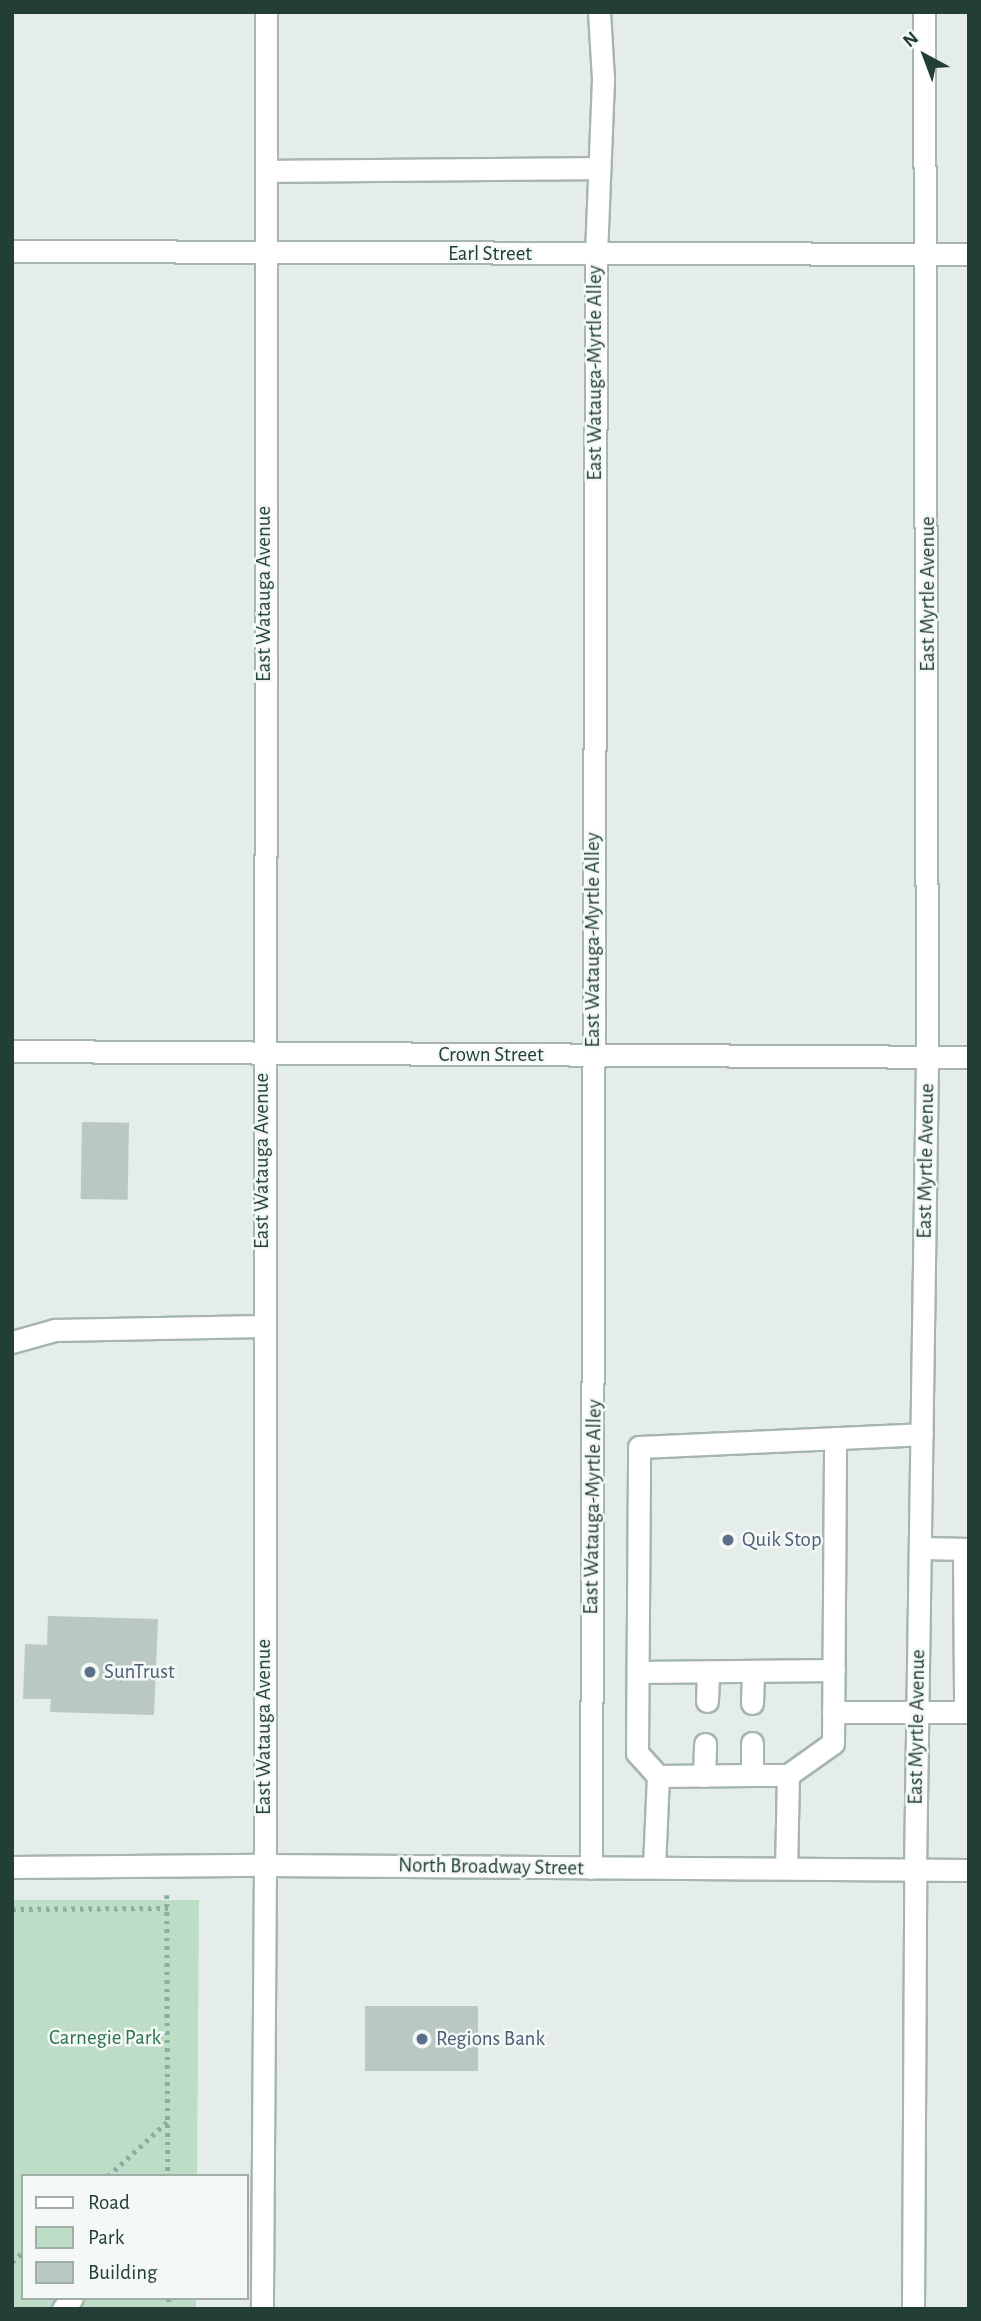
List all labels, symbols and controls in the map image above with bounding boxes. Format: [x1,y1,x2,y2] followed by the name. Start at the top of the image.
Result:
[890,21,960,91] north arrow
[900,28,922,51] text: N
[448,241,532,267] street label: Earl Street
[582,265,608,481] street label: East Watauga-Myrtle Alley
[251,506,277,682] street label: East Watauga Avenue
[915,516,941,672] street label: East Myrtle Avenue
[580,832,606,1048] street label: East Watauga-Myrtle Alley
[438,1042,544,1068] street label: Crown Street
[249,1073,275,1249] street label: East Watauga Avenue
[912,1083,940,1239] street label: East Myrtle Avenue
[579,1399,607,1615] street label: East Watauga-Myrtle Alley
[742,1527,822,1553] place label: Quik Stop
[720,1532,736,1548] marker: Quik Stop
[251,1639,277,1815] street label: East Watauga Avenue
[903,1649,931,1805] street label: East Myrtle Avenue
[104,1659,175,1685] place label: SunTrust
[82,1664,98,1680] marker: SunTrust
[398,1853,584,1881] street label: North Broadway Street
[49,2025,161,2051] park label: Carnegie Park
[436,2026,545,2052] place label: Regions Bank
[414,2031,430,2047] marker: Regions Bank
[21,2174,248,2300] legend
[88,2192,130,2213] text: Road
[88,2227,124,2248] text: Park
[88,2262,157,2283] text: Building

